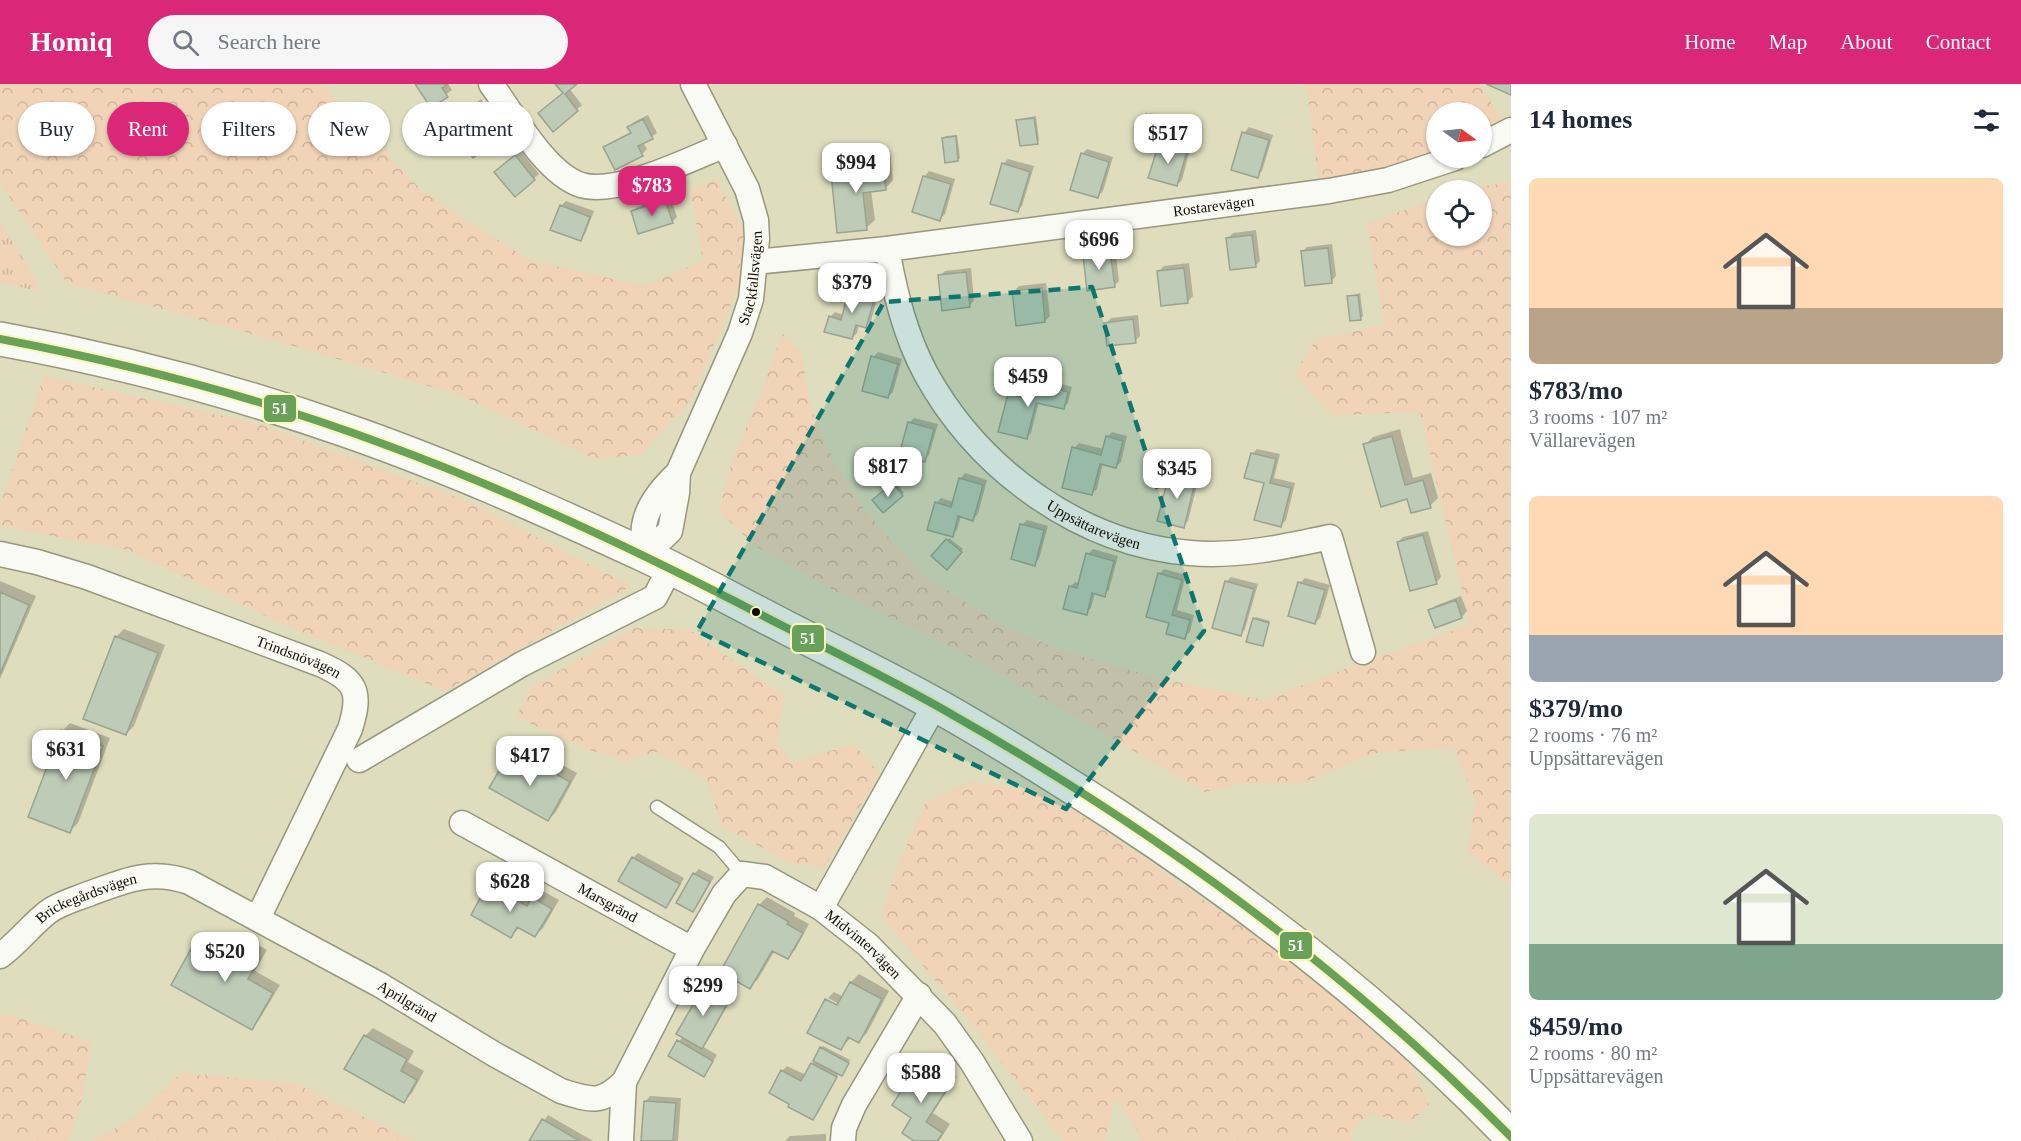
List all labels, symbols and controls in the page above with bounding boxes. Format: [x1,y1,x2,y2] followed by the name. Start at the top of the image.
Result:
[148,15,568,69] search box
[30,26,112,57] text: Homiq
[169,26,202,59] icon: search
[217,29,321,54] text: Search here
[1684,30,1736,54] text: Home
[1769,30,1807,54] text: Map
[1840,30,1893,54] text: About
[1926,30,1991,54] text: Contact
[18,102,95,156] chip: Buy
[107,102,189,156] chip: Rent
[201,102,296,156] chip: Filters
[308,102,390,156] chip: New
[402,102,534,156] chip: Apartment
[1426,102,1492,168] north arrow
[1426,102,1492,246] map controls
[1970,104,2003,137] icon: filters
[1529,105,1632,134] text: 14 homes
[1132,114,1204,165] pin: $517
[1148,122,1188,144] text: $517
[820,143,892,194] pin: $994
[836,151,876,173] text: $994
[616,166,688,217] pin: $783
[632,174,672,196] text: $783
[1426,180,1492,246] button: locate
[1172,193,1256,219] street label: Rostarevägen
[1712,217,1820,325] icon: home
[1063,220,1135,271] pin: $696
[1079,228,1119,250] text: $696
[735,230,765,327] street label: Stackfallsvägen
[816,263,888,314] pin: $379
[832,271,872,293] text: $379
[992,357,1064,408] pin: $459
[1008,365,1048,387] text: $459
[1529,376,1623,405] text: $783/mo
[263,394,297,423] line badge: 51
[272,400,288,417] text: 51
[1529,406,1667,428] text: 3 rooms · 107 m²
[1529,429,1636,451] text: Vällarevägen
[852,447,924,498] pin: $817
[1141,449,1213,500] pin: $345
[868,455,908,477] text: $817
[1157,457,1197,479] text: $345
[1044,497,1143,552] street label: Uppsättarevägen
[1712,535,1820,643] icon: home
[750,606,762,618] unlabelled marker
[791,624,825,653] line badge: 51
[800,630,816,647] text: 51
[254,633,344,681] street label: Trindsnövägen
[1529,694,1623,723] text: $379/mo
[1529,724,1657,746] text: 2 rooms · 76 m²
[30,730,102,781] pin: $631
[494,736,566,787] pin: $417
[46,738,86,760] text: $631
[510,744,550,766] text: $417
[1529,747,1663,769] text: Uppsättarevägen
[1712,853,1820,961] icon: home
[474,862,546,913] pin: $628
[33,870,139,927] street label: Brickegårdsvägen
[490,870,530,892] text: $628
[575,880,640,926] street label: Marsgränd
[822,907,905,982] street label: Midvintervägen
[1279,931,1313,960] line badge: 51
[189,932,261,983] pin: $520
[1288,937,1304,954] text: 51
[205,940,245,962] text: $520
[667,966,739,1017] pin: $299
[683,974,723,996] text: $299
[375,977,440,1025] street label: Aprilgränd
[1529,1012,1623,1041] text: $459/mo
[1529,1042,1657,1064] text: 2 rooms · 80 m²
[885,1053,957,1104] pin: $588
[901,1061,941,1083] text: $588
[1529,1065,1663,1087] text: Uppsättarevägen

